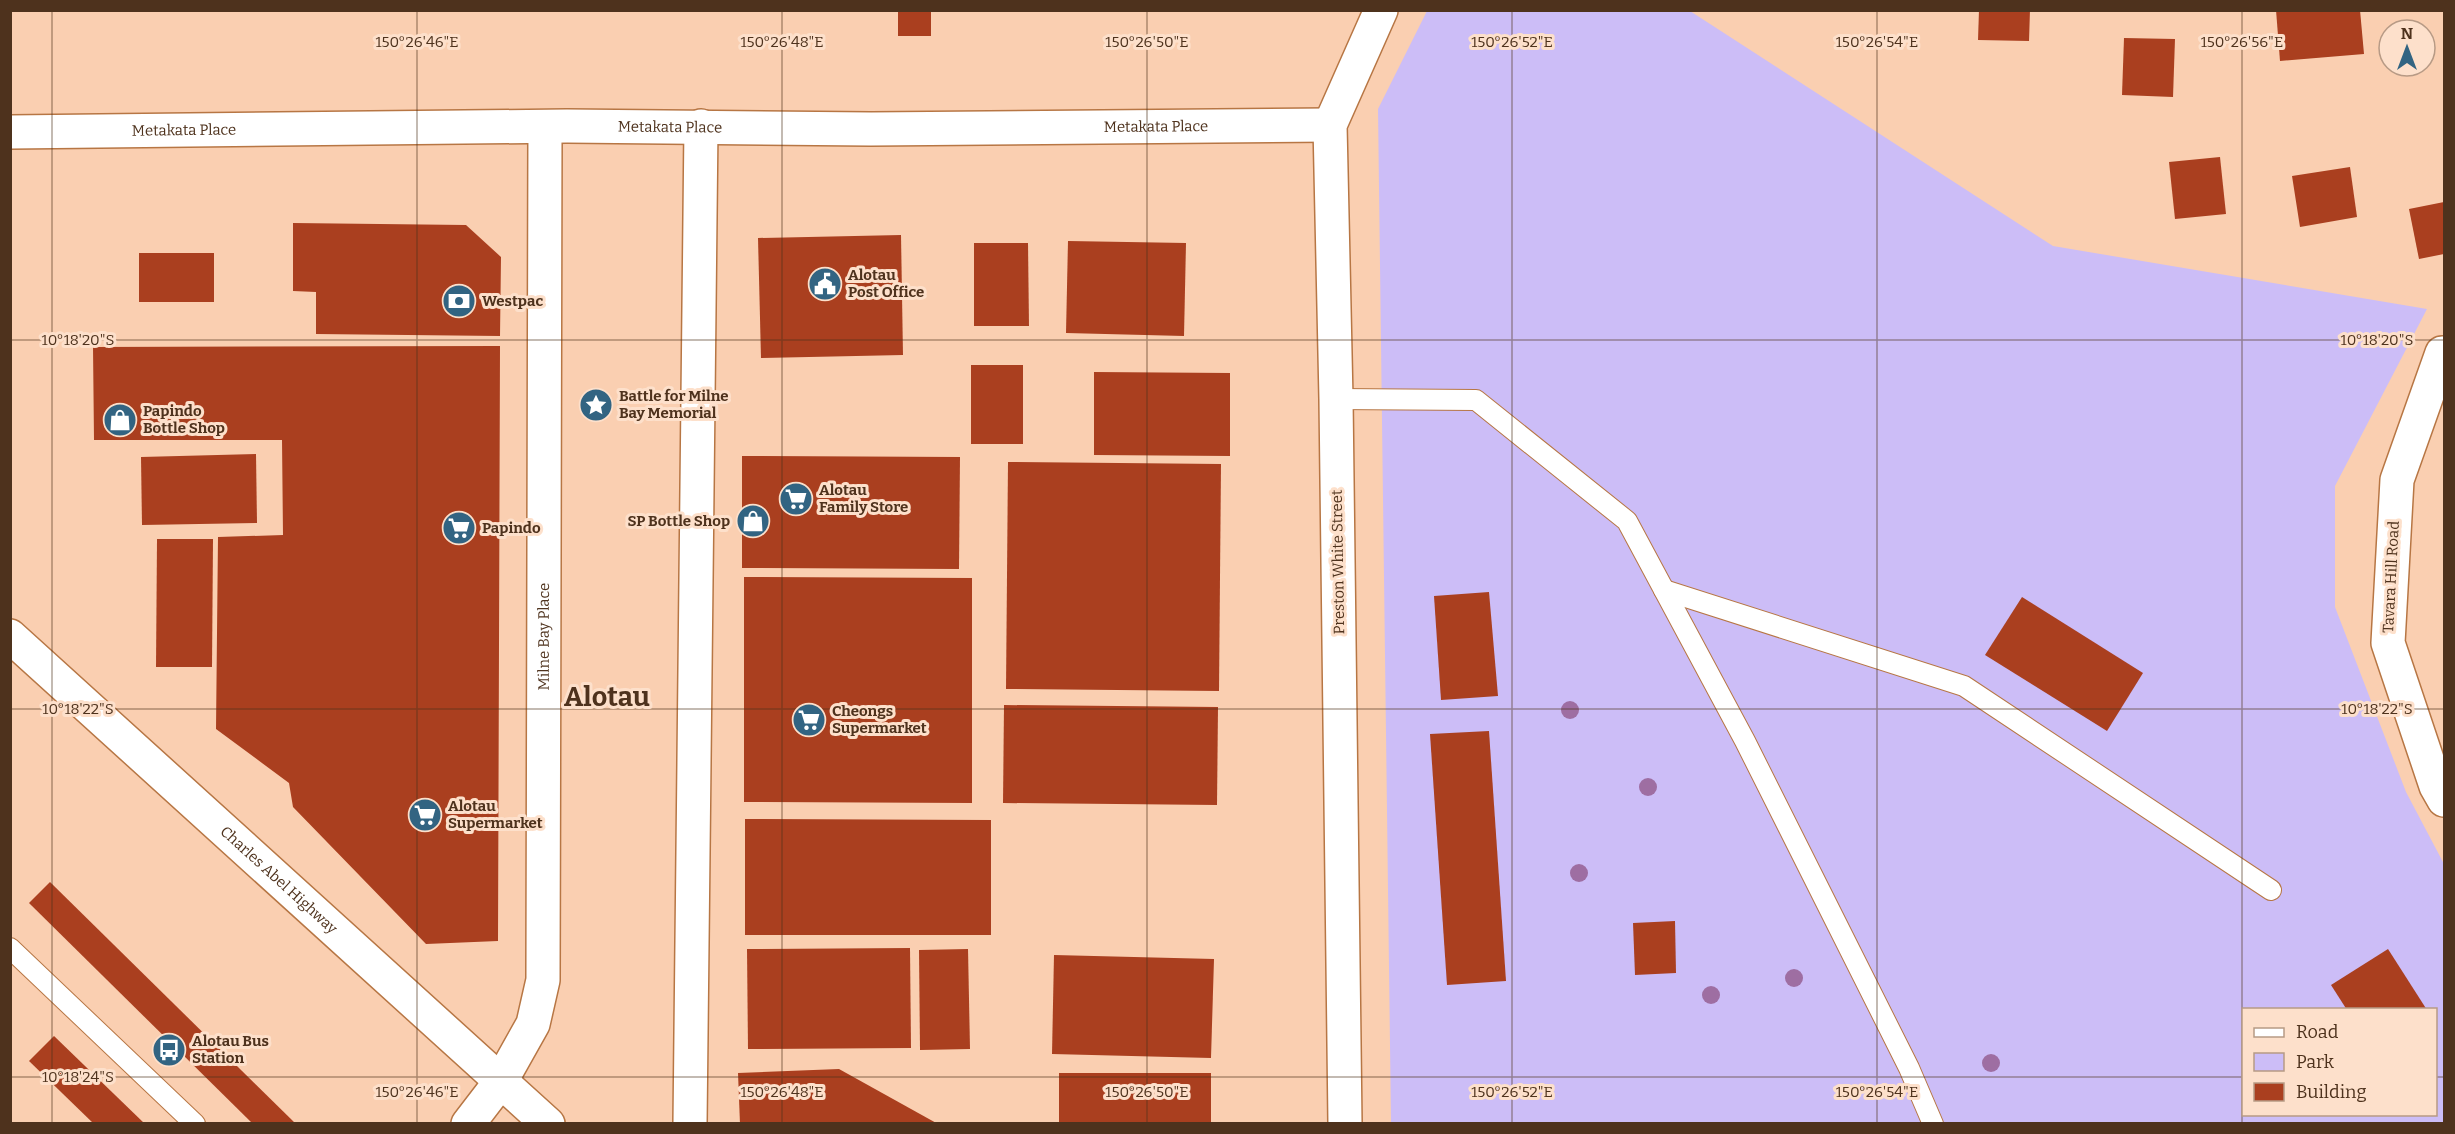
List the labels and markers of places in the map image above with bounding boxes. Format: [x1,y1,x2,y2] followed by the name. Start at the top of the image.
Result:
[807,266,843,302] public building icon: Alotau Post Office
[848,266,924,301] place label: Alotau Post Office
[441,283,477,319] bank icon: Westpac
[482,292,543,310] place label: Westpac
[578,387,614,423] place icon: Battle for Milne Bay Memorial
[619,387,729,422] place label: Battle for Milne Bay Memorial
[102,402,138,438] shop icon: Papindo Bottle Shop
[143,402,225,437] place label: Papindo Bottle Shop
[778,481,814,517] supermarket icon: Alotau Family Store
[819,481,908,516] place label: Alotau Family Store
[735,503,771,539] shop icon: SP Bottle Shop
[441,510,477,546] supermarket icon: Papindo
[627,512,730,530] place label: SP Bottle Shop
[482,519,541,537] place label: Papindo
[791,702,827,738] supermarket icon: Cheongs Supermarket
[832,702,927,737] place label: Cheongs Supermarket
[407,797,443,833] supermarket icon: Alotau Supermarket
[448,797,543,832] place label: Alotau Supermarket
[151,1032,187,1068] bus stop icon: Alotau Bus Station
[192,1032,269,1067] place label: Alotau Bus Station

